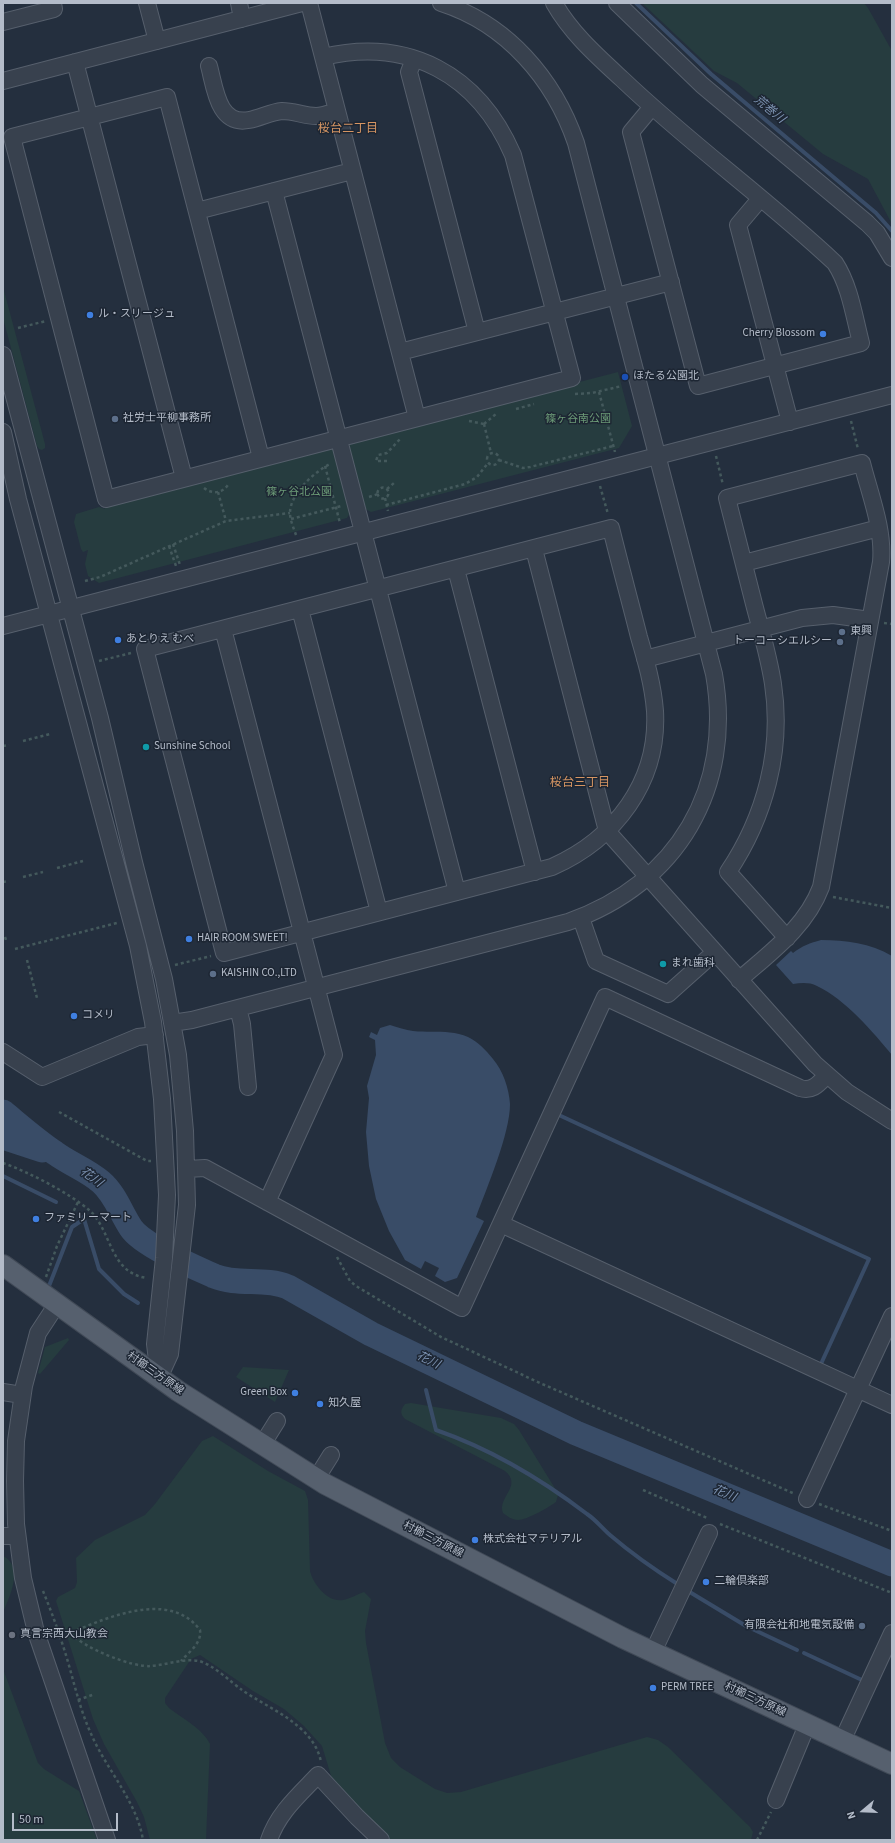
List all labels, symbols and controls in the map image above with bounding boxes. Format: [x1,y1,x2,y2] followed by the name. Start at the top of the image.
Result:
[751,93,787,127] water label: 荒巻川
[318,122,378,136] district label: 桜台二丁目
[98,308,175,322] place label: ル・スリージュ
[85,310,95,320] marker: ル・スリージュ
[743,327,815,341] place label: Cherry Blossom
[818,329,828,339] marker: Cherry Blossom
[633,370,699,384] place label: ほたる公園北
[620,372,630,382] marker: ほたる公園北
[123,412,211,426] place label: 社労士平柳事務所
[545,413,611,427] park label: 篠ヶ谷南公園
[110,414,120,424] marker: 社労士平柳事務所
[266,486,332,500] park label: 篠ヶ谷北公園
[850,625,872,639] place label: 東興
[837,627,847,637] marker: 東興
[126,633,194,647] place label: あとりえ むべ
[113,635,123,645] marker: あとりえ むべ
[733,635,832,649] place label: トーコーシエルシー
[835,637,845,647] marker: トーコーシエルシー
[154,740,230,754] place label: Sunshine School
[141,742,151,752] marker: Sunshine School
[550,776,610,790] district label: 桜台三丁目
[197,932,288,946] place label: HAIR ROOM SWEET!
[184,934,194,944] marker: HAIR ROOM SWEET!
[671,957,715,971] place label: まれ歯科
[658,959,668,969] marker: まれ歯科
[221,967,297,981] place label: KAISHIN CO.,LTD
[208,969,218,979] marker: KAISHIN CO.,LTD
[82,1009,115,1023] place label: コメリ
[69,1011,79,1021] marker: コメリ
[77,1165,105,1191] water label: 花川
[44,1212,132,1226] place label: ファミリーマート
[31,1214,41,1224] marker: ファミリーマート
[414,1349,442,1373] water label: 花川
[124,1350,186,1398] street label: 村櫛三方原線
[240,1386,287,1400] place label: Green Box
[290,1388,300,1398] marker: Green Box
[328,1397,361,1411] place label: 知久屋
[315,1399,325,1409] marker: 知久屋
[710,1483,738,1505] water label: 花川
[401,1519,465,1561] street label: 村櫛三方原線
[483,1533,582,1547] place label: 株式会社マテリアル
[470,1535,480,1545] marker: 株式会社マテリアル
[714,1575,769,1589] place label: 二輪倶楽部
[701,1577,711,1587] marker: 二輪倶楽部
[744,1619,854,1633] place label: 有限会社和地電気設備
[857,1621,867,1631] marker: 有限会社和地電気設備
[20,1628,108,1642] place label: 真言宗西大山教会
[7,1630,17,1640] marker: 真言宗西大山教会
[722,1680,788,1720] street label: 村櫛三方原線
[661,1681,713,1695] place label: PERM TREE
[648,1683,658,1693] marker: PERM TREE
[843,1791,883,1831] north arrow
[14,1805,120,1831] scale bar
[843,1809,859,1821] text: N
[19,1811,43,1828] text: 50 m

